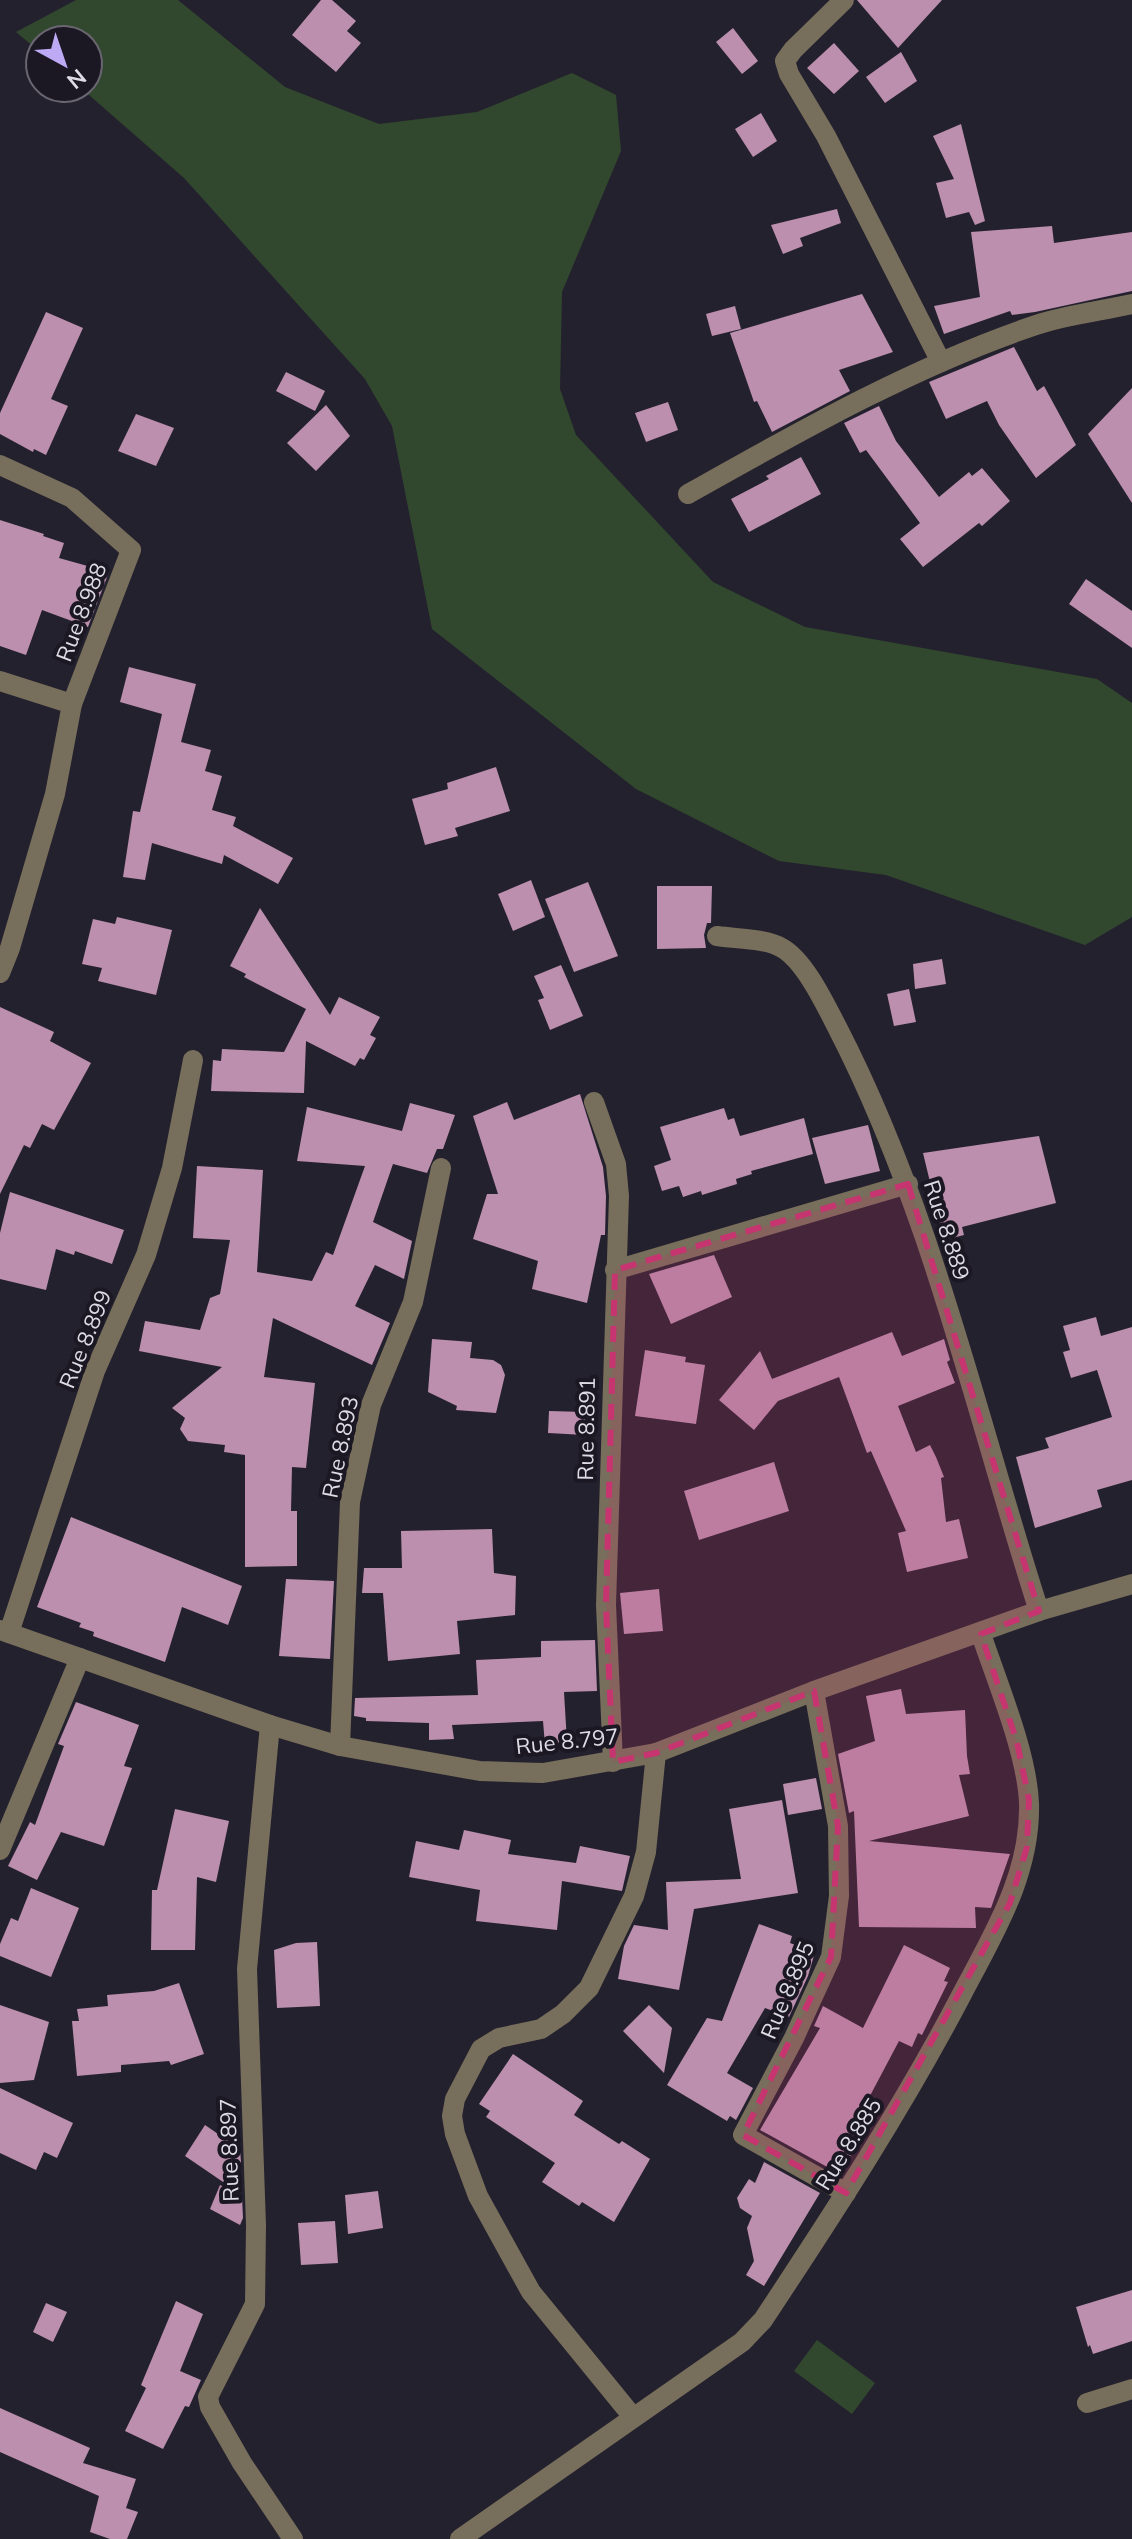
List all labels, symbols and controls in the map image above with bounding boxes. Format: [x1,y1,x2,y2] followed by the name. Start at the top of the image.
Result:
[24,24,104,104] north arrow
[61,63,92,95] text: N
[49,559,113,665] street label: Rue 8.988
[918,1176,976,1284] street label: Rue 8.889
[53,1286,117,1392] street label: Rue 8.899
[571,1377,601,1481] street label: Rue 8.891
[316,1393,364,1501] street label: Rue 8.893
[514,1722,620,1760] street label: Rue 8.797
[754,1937,820,2043] street label: Rue 8.895
[809,2093,887,2195] street label: Rue 8.885
[213,2098,245,2202] street label: Rue 8.897

